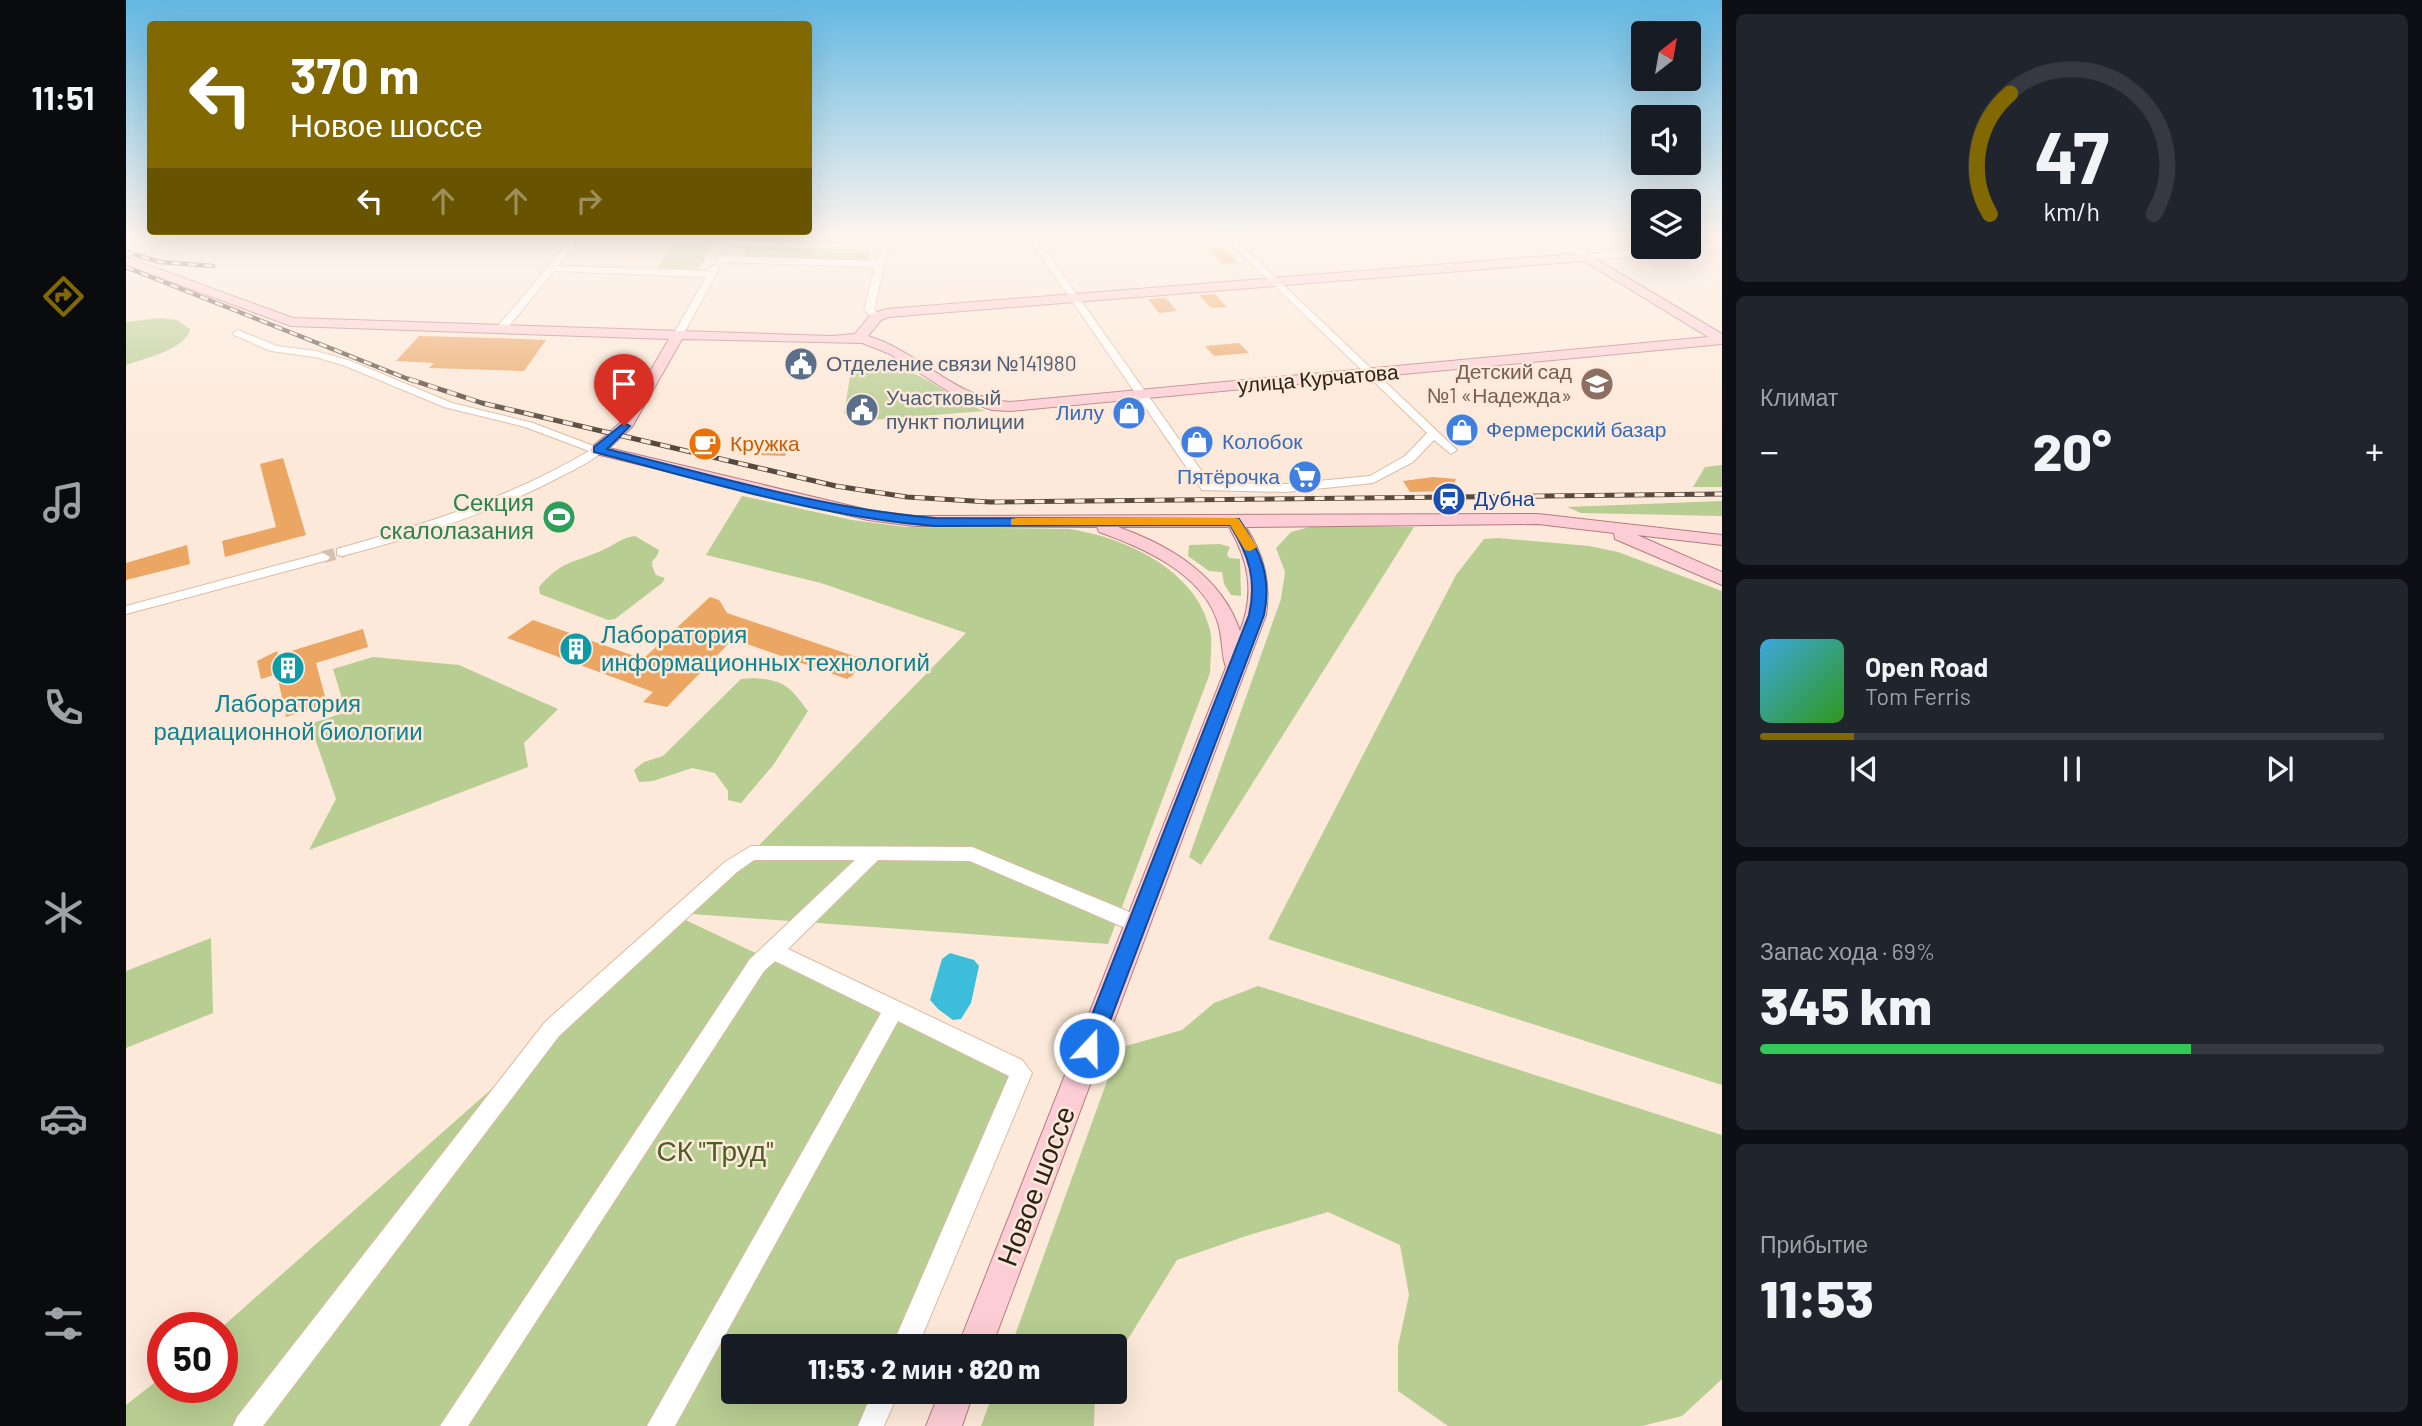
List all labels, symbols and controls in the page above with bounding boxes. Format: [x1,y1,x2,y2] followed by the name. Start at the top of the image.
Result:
[1631,21,1701,91] north arrow
[1631,21,1701,259] map controls
[290,45,419,104] text: 370 m
[175,49,266,140] icon: left
[32,78,94,116] text: 11:51
[290,105,483,143] text: Новое шоссе
[1631,105,1701,175] button: sound
[2035,112,2109,200] text: 47
[351,182,389,220] icon: left
[424,182,462,220] icon: ahead
[497,182,535,220] icon: ahead
[570,182,608,220] icon: right
[1631,189,1701,259] button: layers
[2044,196,2100,226] text: km/h
[39,272,88,321] icon: directions
[782,345,820,383] public building icon: Отделение связи №141980
[826,350,1077,375] place label: Отделение связи №141980
[594,354,654,426] pin
[1236,358,1400,397] street label: улица Курчатова
[1427,358,1572,407] place label: Детский сад №1 «Надежда»
[605,365,643,403] icon: arrive
[1578,365,1616,403] school or university icon: Детский сад №1 «Надежда»
[1760,383,1838,411] text: Климат
[886,384,1025,433] place label: Участковый пункт полиции
[843,391,881,429] public building icon: Участковый пункт полиции
[1110,394,1148,432] shop icon: Лилу
[1056,399,1104,424] place label: Лилу
[1443,411,1481,449] shop icon: Фермерский базар
[1486,416,1666,441] place label: Фермерский базар
[2033,419,2111,481] text: 20°
[1178,423,1216,461] shop icon: Колобок
[686,425,724,463] cafe icon: Кружка
[1760,427,1779,473] text: −
[2365,427,2384,473] text: +
[1222,428,1303,453] place label: Колобок
[730,430,800,455] place label: Кружка
[1286,458,1324,496] supermarket icon: Пятёрочка
[1177,463,1280,488] place label: Пятёрочка
[39,478,88,527] icon: music
[1430,480,1468,518] station icon: Дубна
[1474,485,1535,510] place label: Дубна
[379,487,534,544] place label: Секция скалолазания
[540,498,578,536] sports icon: Секция скалолазания
[601,619,930,676] place label: Лаборатория информационных технологий
[557,630,595,668] building icon: Лаборатория информационных технологий
[269,649,307,687] building icon: Лаборатория радиационной биологии
[1865,651,1988,682] text: Open Road
[1865,682,1971,710] text: Tom Ferris
[39,683,88,732] icon: phone
[153,688,423,745] place label: Лаборатория радиационной биологии
[1845,750,1883,788] icon: previous
[2053,750,2091,788] icon: pause
[2261,750,2299,788] icon: next
[39,888,88,937] icon: climate
[1760,937,1935,965] text: Запас хода · 69%
[1760,973,1932,1035] text: 345 km
[1052,1011,1126,1085] position arrow
[39,1094,88,1143] icon: car
[989,1101,1081,1270] street label: Новое шоссе
[656,1133,774,1167] park label: СК "Труд"
[1760,1230,1868,1258] text: Прибытие
[1760,1266,1874,1328] text: 11:53
[39,1299,88,1348] icon: filters
[147,1312,238,1403] speed limit sign: 50
[808,1353,1040,1384] text: 11:53 · 2 мин · 820 m

